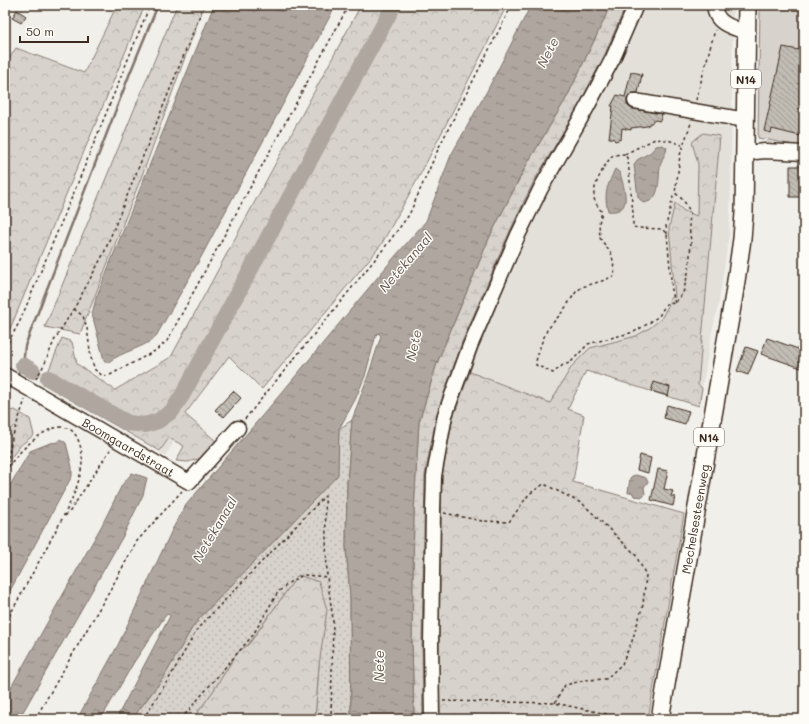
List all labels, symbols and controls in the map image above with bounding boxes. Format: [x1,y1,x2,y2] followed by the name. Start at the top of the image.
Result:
[20,18,88,44] scale bar
[26,23,54,39] text: 50 m
[532,34,562,70] water label: Nete
[731,70,761,88] road number: N14
[375,228,436,295] water label: Netekanaal
[401,328,425,362] water label: Nete
[80,414,178,480] street label: Boomgaardstraat
[694,428,724,446] road number: N14
[677,463,712,575] street label: Mechelsesteenweg
[188,493,240,565] water label: Netekanaal
[370,650,387,682] water label: Nete

